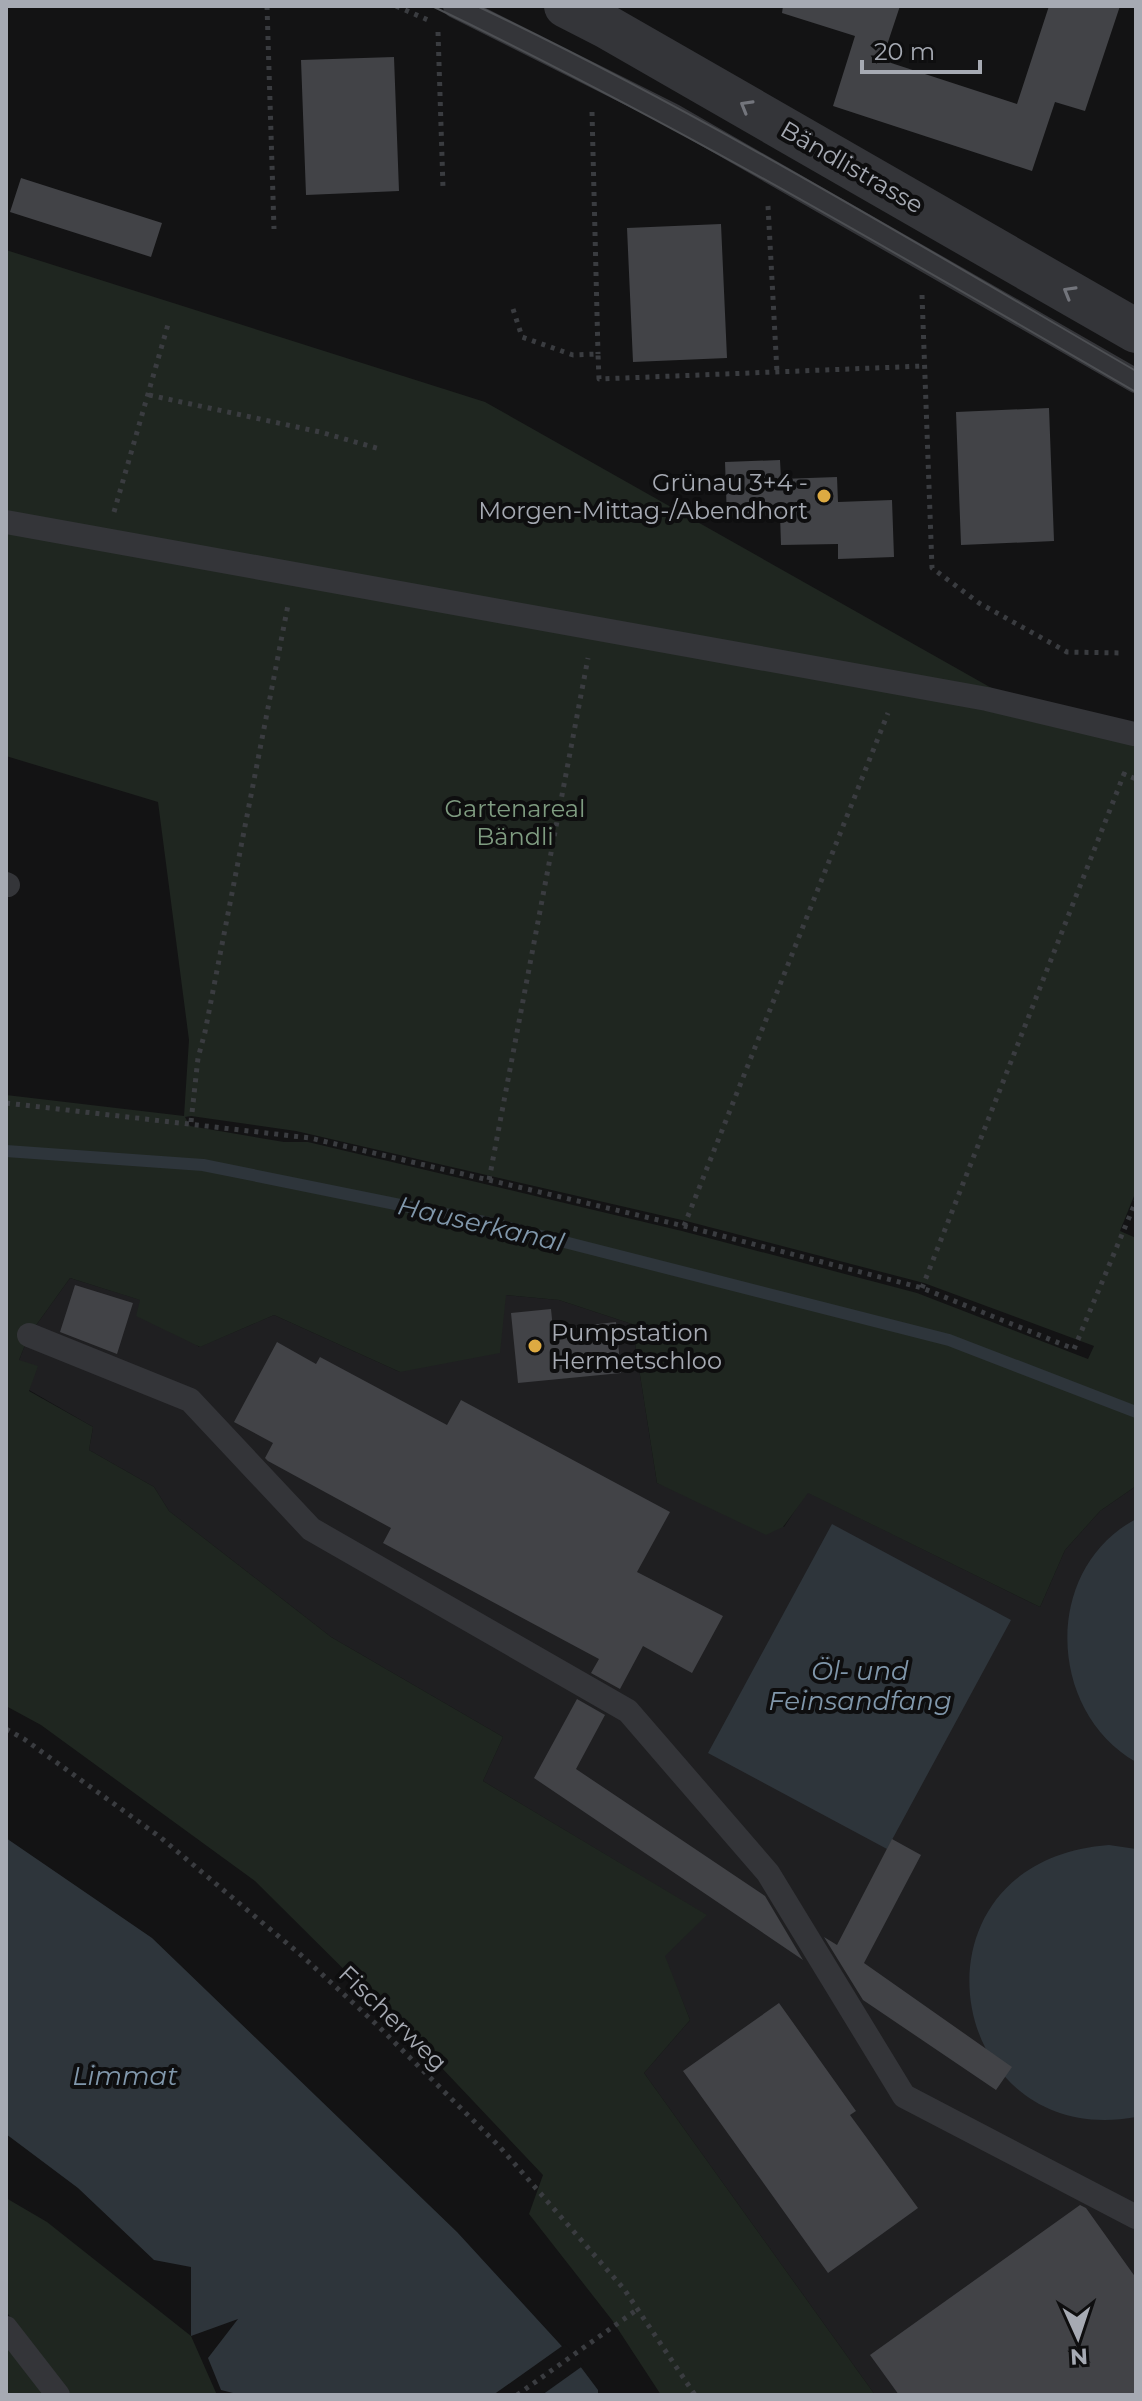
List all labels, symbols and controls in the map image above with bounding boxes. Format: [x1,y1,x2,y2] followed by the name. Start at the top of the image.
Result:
[862,24,980,74] scale bar
[874,37,935,66] text: 20 m
[740,100,755,116] one-way arrow
[776,114,928,220] street label: Bändlistrasse
[1063,286,1078,301] one-way arrow
[478,468,808,525] place label: Grünau 3+4 - Morgen-Mittag-/Abendhort
[815,487,833,505] marker: Grünau 3+4 - Morgen-Mittag-/Abendhort
[445,794,585,851] park label: Gartenareal Bändli
[395,1189,567,1259] water label: Hauserkanal
[551,1318,722,1375] place label: Pumpstation Hermetschloo
[526,1337,544,1355] marker: Pumpstation Hermetschloo
[768,1655,952,1717] water label: Öl- und Feinsandfang
[333,1959,453,2077] street label: Fischerweg
[72,2060,178,2092] water label: Limmat
[1038,2297,1118,2377] north arrow
[1069,2343,1089,2370] text: N

